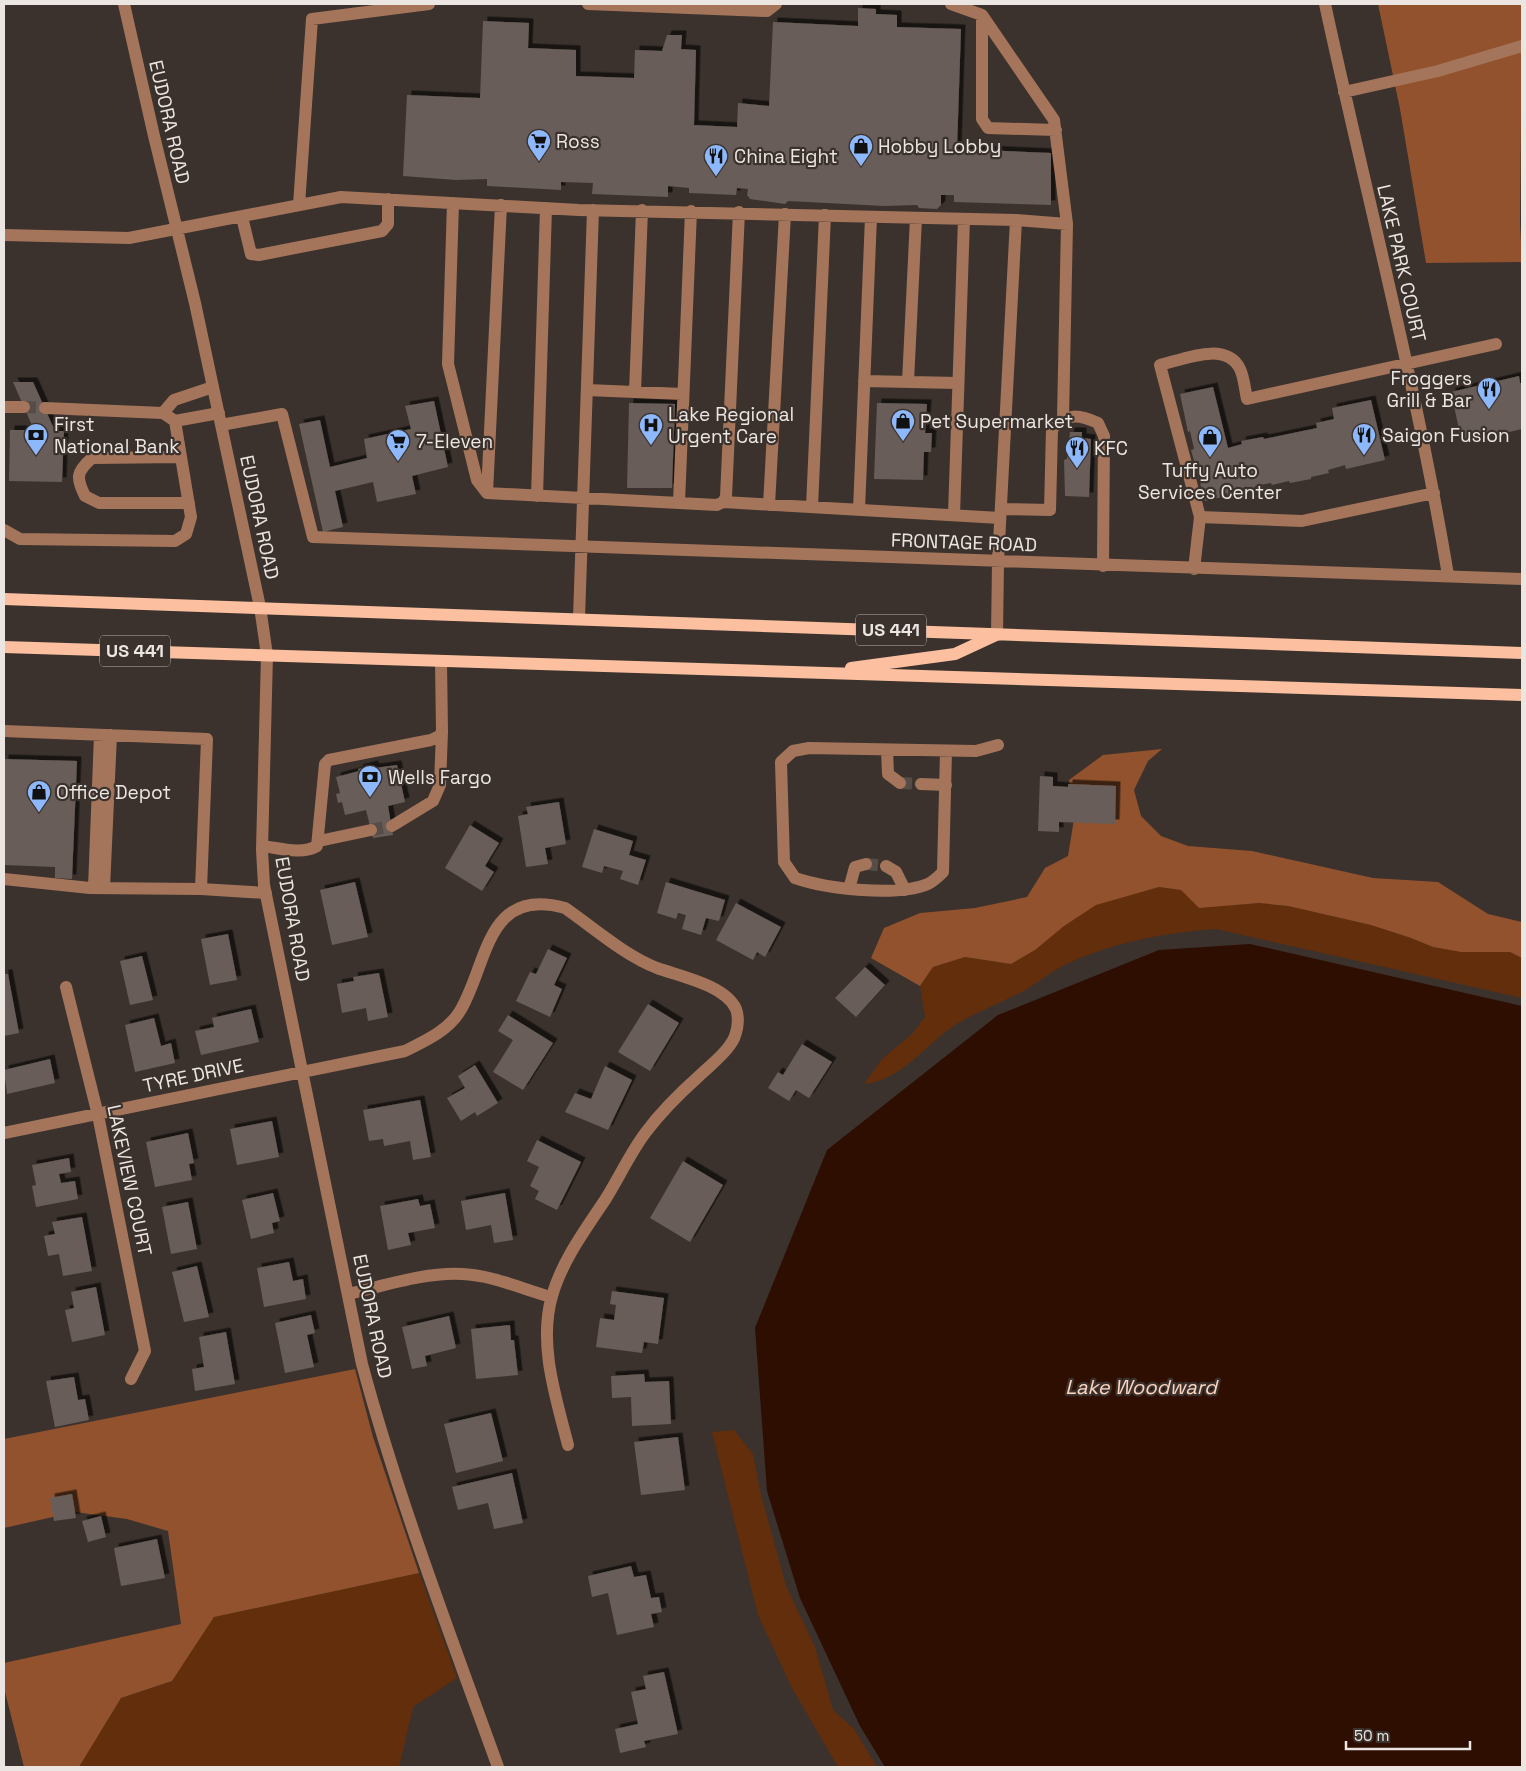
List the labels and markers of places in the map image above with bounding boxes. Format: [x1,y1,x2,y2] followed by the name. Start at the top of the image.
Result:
[526,128,552,162] supermarket icon: Ross
[556,129,600,154] place label: Ross
[848,133,874,167] shop icon: Hobby Lobby
[878,134,1001,159] place label: Hobby Lobby
[703,143,729,177] restaurant icon: China Eight
[734,144,838,169] place label: China Eight
[1386,366,1472,413] place label: Froggers Grill & Bar
[1476,376,1502,410] restaurant icon: Froggers Grill & Bar
[668,402,794,449] place label: Lake Regional Urgent Care
[890,408,916,442] shop icon: Pet Supermarket
[920,409,1073,434] place label: Pet Supermarket
[54,412,180,459] place label: First National Bank
[638,412,664,446] hospital icon: Lake Regional Urgent Care
[23,422,49,456] bank icon: First National Bank
[1351,422,1377,456] restaurant icon: Saigon Fusion
[1382,423,1510,448] place label: Saigon Fusion
[1197,424,1223,458] shop icon: Tuffy Auto Services Center
[385,428,411,462] supermarket icon: 7-Eleven
[416,429,493,454] place label: 7-Eleven
[1064,435,1090,469] restaurant icon: KFC
[1094,436,1128,461] place label: KFC
[1138,458,1282,505] place label: Tuffy Auto Services Center
[357,764,383,798] bank icon: Wells Fargo
[388,765,492,790] place label: Wells Fargo
[26,779,52,813] shop icon: Office Depot
[56,780,171,805] place label: Office Depot

